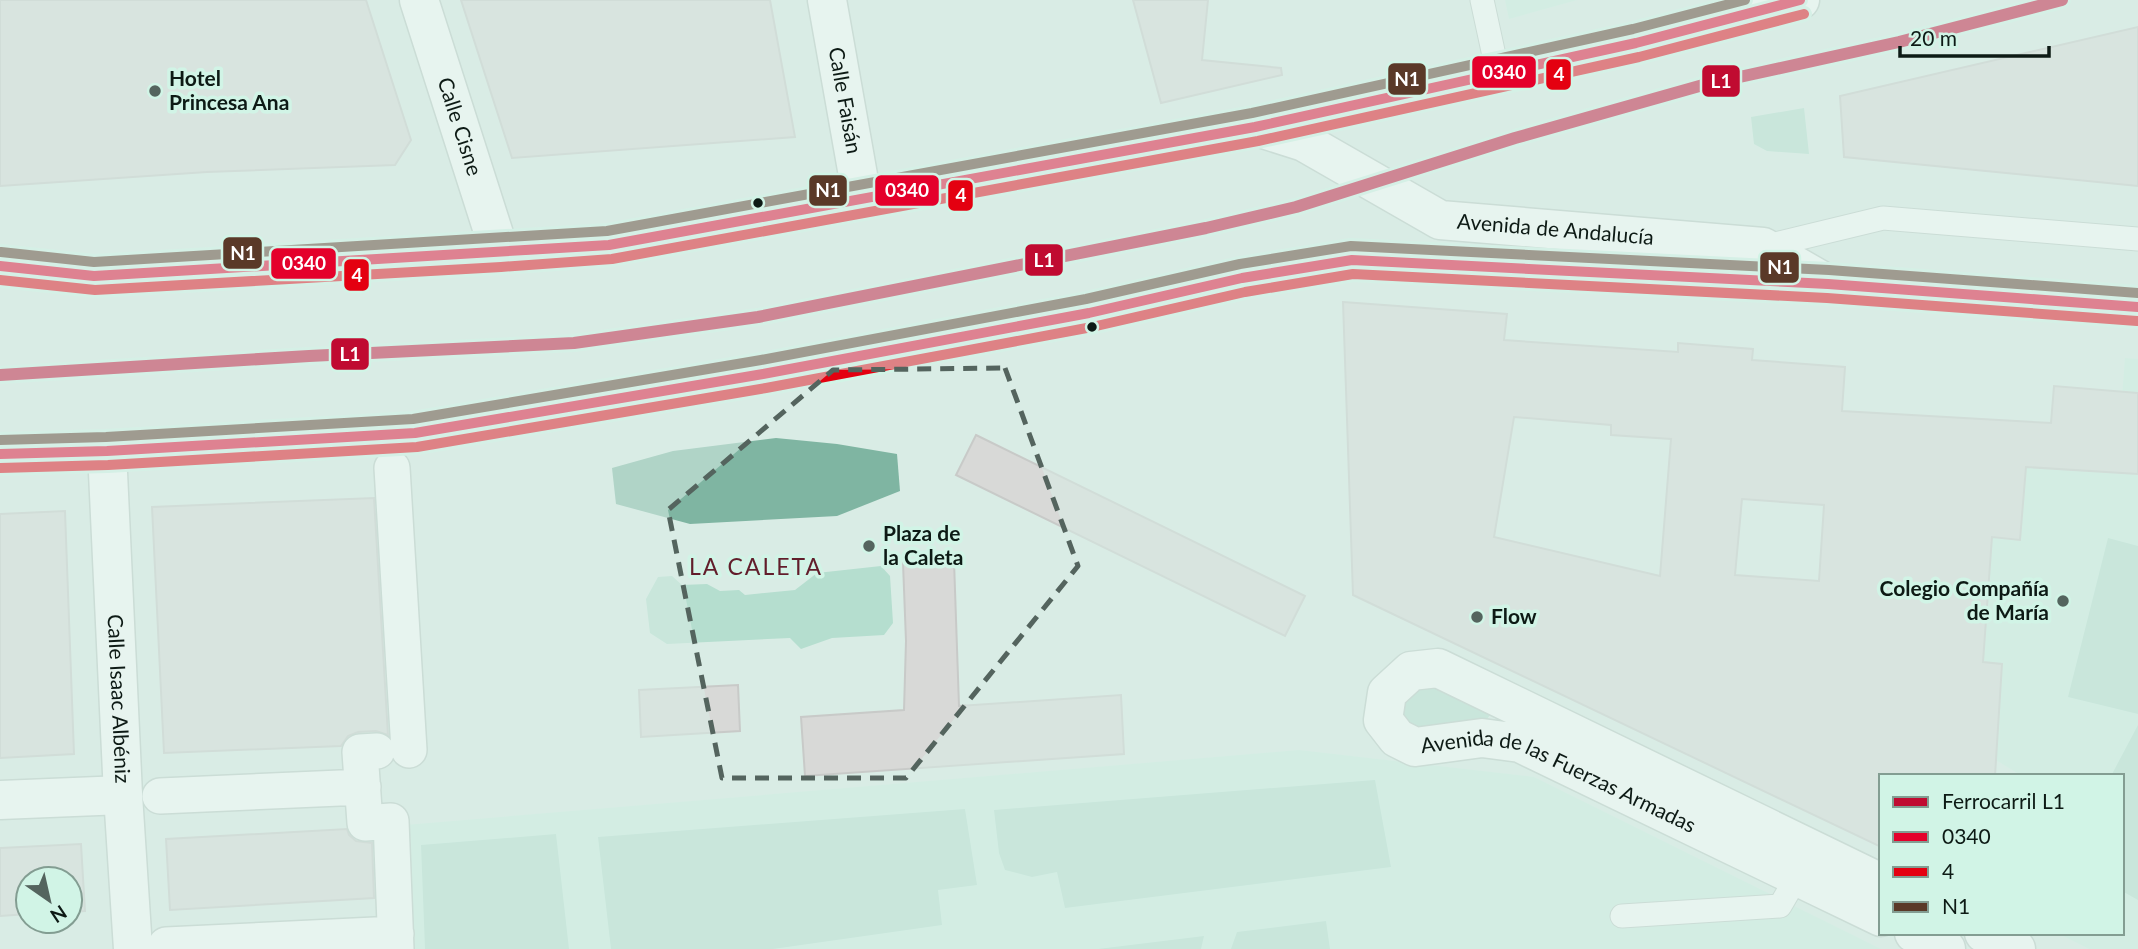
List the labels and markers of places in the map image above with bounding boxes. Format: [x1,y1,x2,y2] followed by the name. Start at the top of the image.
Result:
[169,65,289,114] place label: Hotel Princesa Ana
[147,83,163,99] marker: Hotel Princesa Ana
[751,196,765,210] unlabelled marker
[1085,320,1099,334] unlabelled marker
[883,520,963,569] place label: Plaza de la Caleta
[861,538,877,554] marker: Plaza de la Caleta
[1879,575,2049,624] place label: Colegio Compañía de María
[2055,593,2071,609] marker: Colegio Compañía de María
[1491,603,1537,628] place label: Flow
[1469,609,1485,625] marker: Flow

